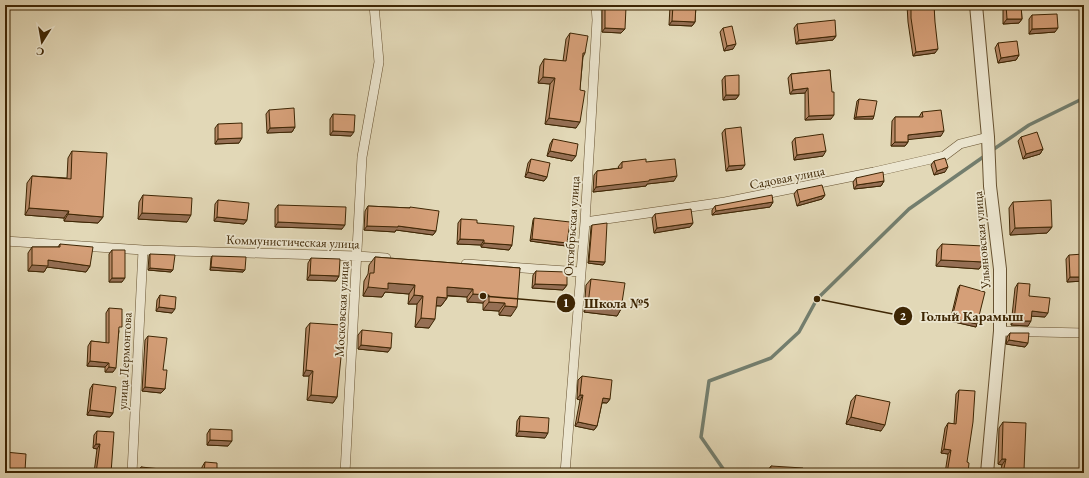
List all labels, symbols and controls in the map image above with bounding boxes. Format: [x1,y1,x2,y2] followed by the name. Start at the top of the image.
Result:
[22,22,62,62] north arrow
[35,44,45,59] text: С
[748,162,827,193] street label: Садовая улица
[560,175,584,277] street label: Октябрьская улица
[969,190,994,291] street label: Ульяновская улица
[226,231,361,252] street label: Коммунистическая улица
[331,260,353,357] street label: Московская улица
[556,290,658,316] callout: Школа №5
[584,294,650,312] text: Школа №5
[563,295,569,311] text: 1
[893,303,1032,329] callout: Голый Карамыш
[921,307,1024,325] text: Голый Карамыш
[900,308,907,324] text: 2
[113,311,136,410] street label: улица Лермонтова

